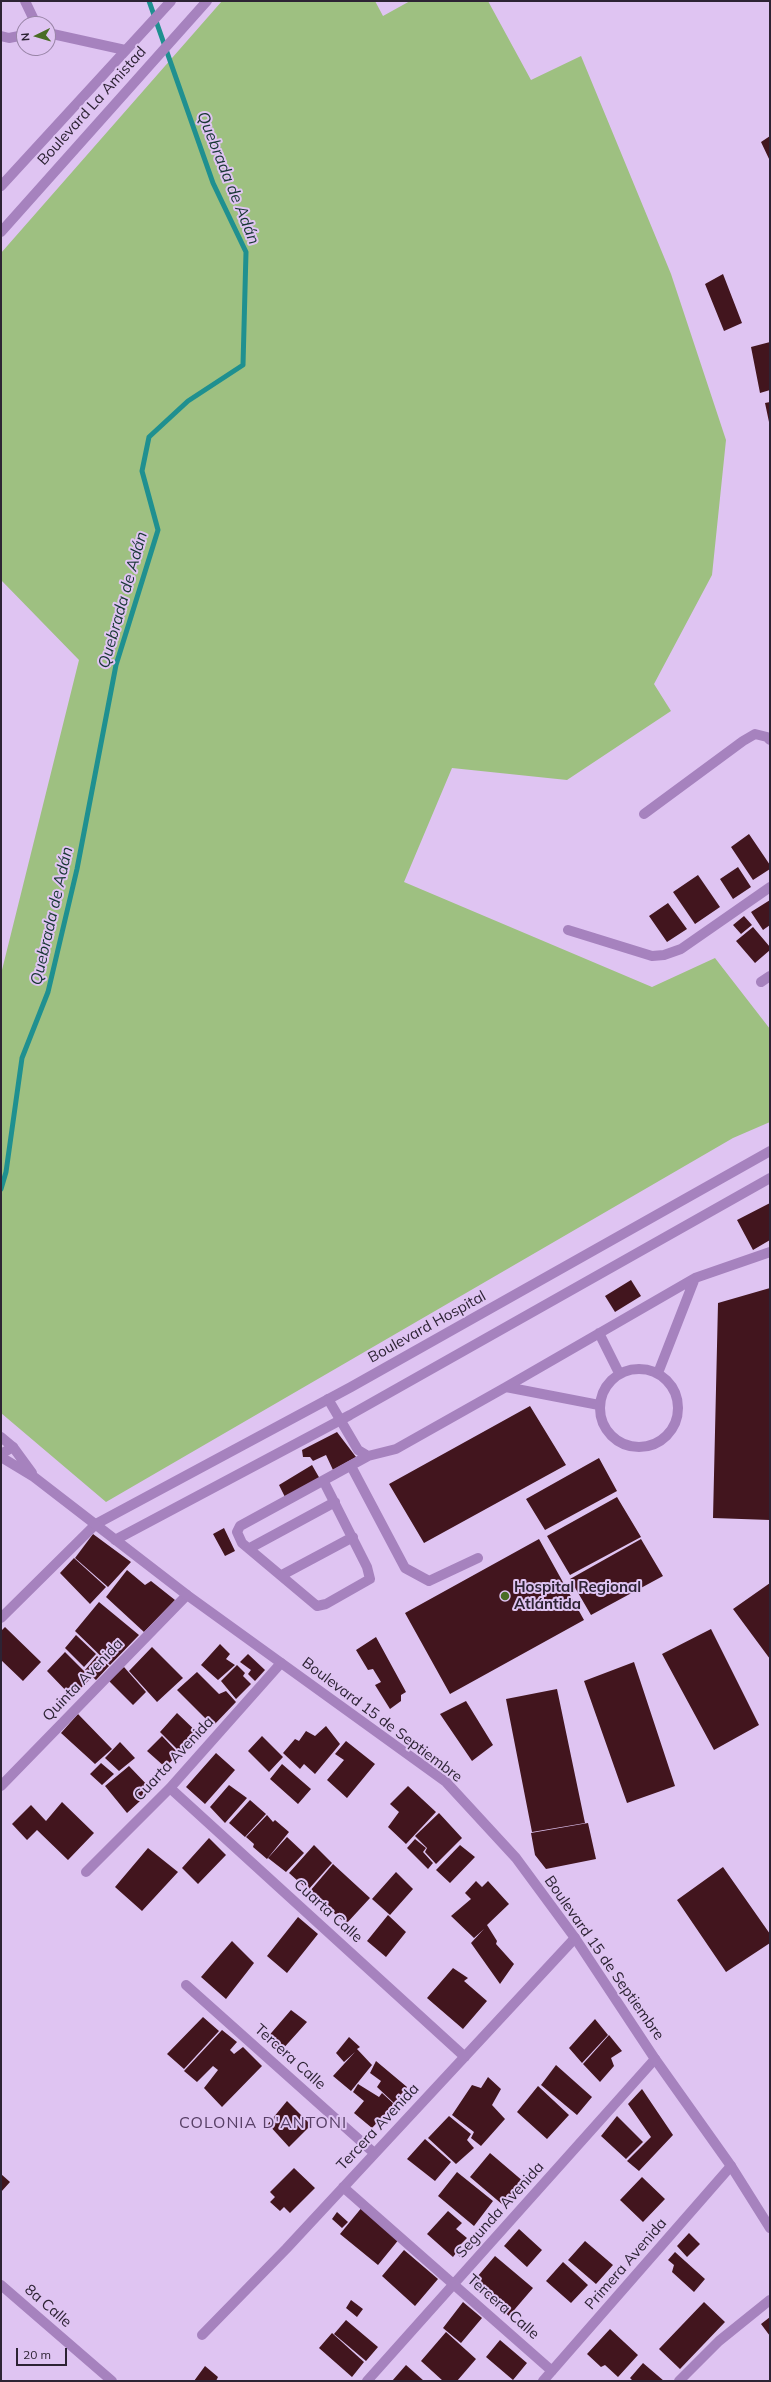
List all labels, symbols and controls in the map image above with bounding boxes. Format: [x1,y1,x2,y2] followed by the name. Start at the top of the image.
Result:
[16,16,56,56] north arrow
[18,32,32,42] text: N
[34,43,150,169] street label: Boulevard La Amistad
[193,109,263,247] water label: Quebrada de Adán
[94,529,152,671] water label: Quebrada de Adán
[27,845,77,987] water label: Quebrada de Adán
[365,1287,489,1367] street label: Boulevard Hospital
[514,1578,641,1613] place label: Hospital Regional Atlántida
[499,1590,511,1602] marker: Hospital Regional Atlántida
[39,1635,127,1725] street label: Quinta Avenida
[298,1654,466,1786] street label: Boulevard 15 de Septiembre
[130,1713,218,1805] street label: Cuarta Avenida
[540,1872,668,2044] street label: Boulevard 15 de Septiembre
[290,1876,366,1946] street label: Cuarta Calle
[251,2020,329,2094] street label: Tercera Calle
[333,2080,423,2174] street label: Tercera Avenida
[179,2113,347,2133] district label: COLONIA D'ANTONI
[452,2158,548,2262] street label: Segunda Avenida
[581,2215,671,2313] street label: Primera Avenida
[463,2271,543,2343] street label: Tercera Calle
[21,2281,75,2331] street label: 8a Calle
[18,2340,69,2366] scale bar
[23,2347,51,2362] text: 20 m

